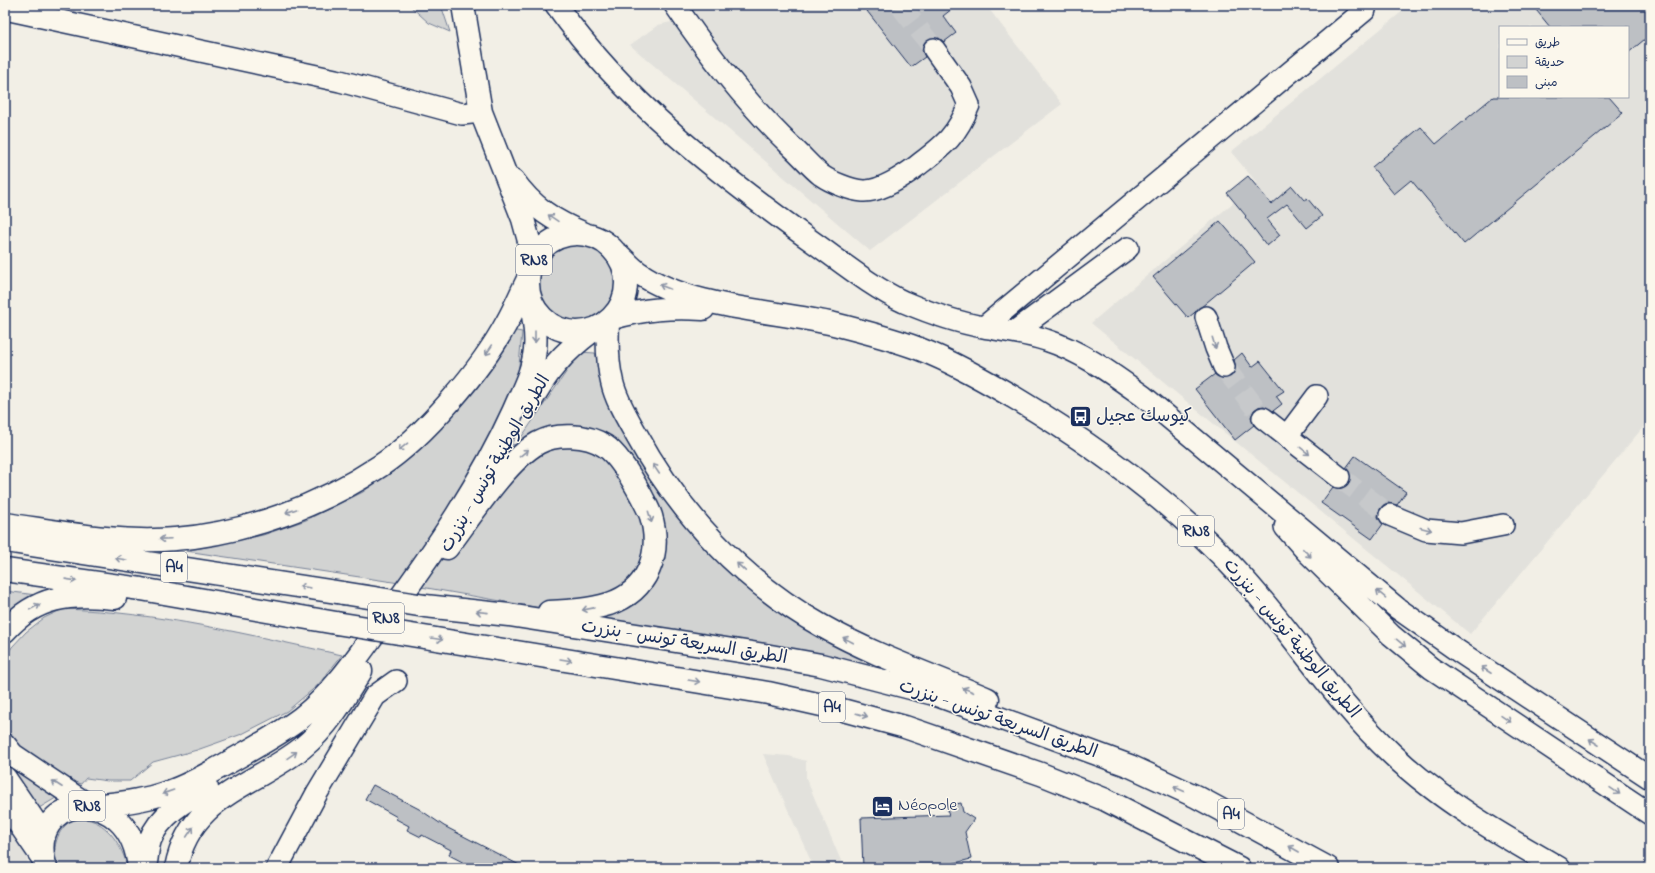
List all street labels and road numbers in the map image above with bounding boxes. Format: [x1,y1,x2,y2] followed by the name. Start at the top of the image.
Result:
[516,245,552,275] road number: RN8
[434,370,558,558] street label: الطريق الوطنية تونس - بنزرت
[1178,516,1214,546] road number: RN8
[161,552,187,582] road number: A4
[1216,553,1366,725] street label: الطريق الوطنية تونس - بنزرت
[368,603,404,633] road number: RN8
[579,614,789,672] street label: الطريق السريعة تونس - بنزرت
[895,674,1101,766] street label: الطريق السريعة تونس - بنزرت
[819,692,845,722] road number: A4
[69,791,105,821] road number: RN8
[1218,799,1244,829] road number: A4

